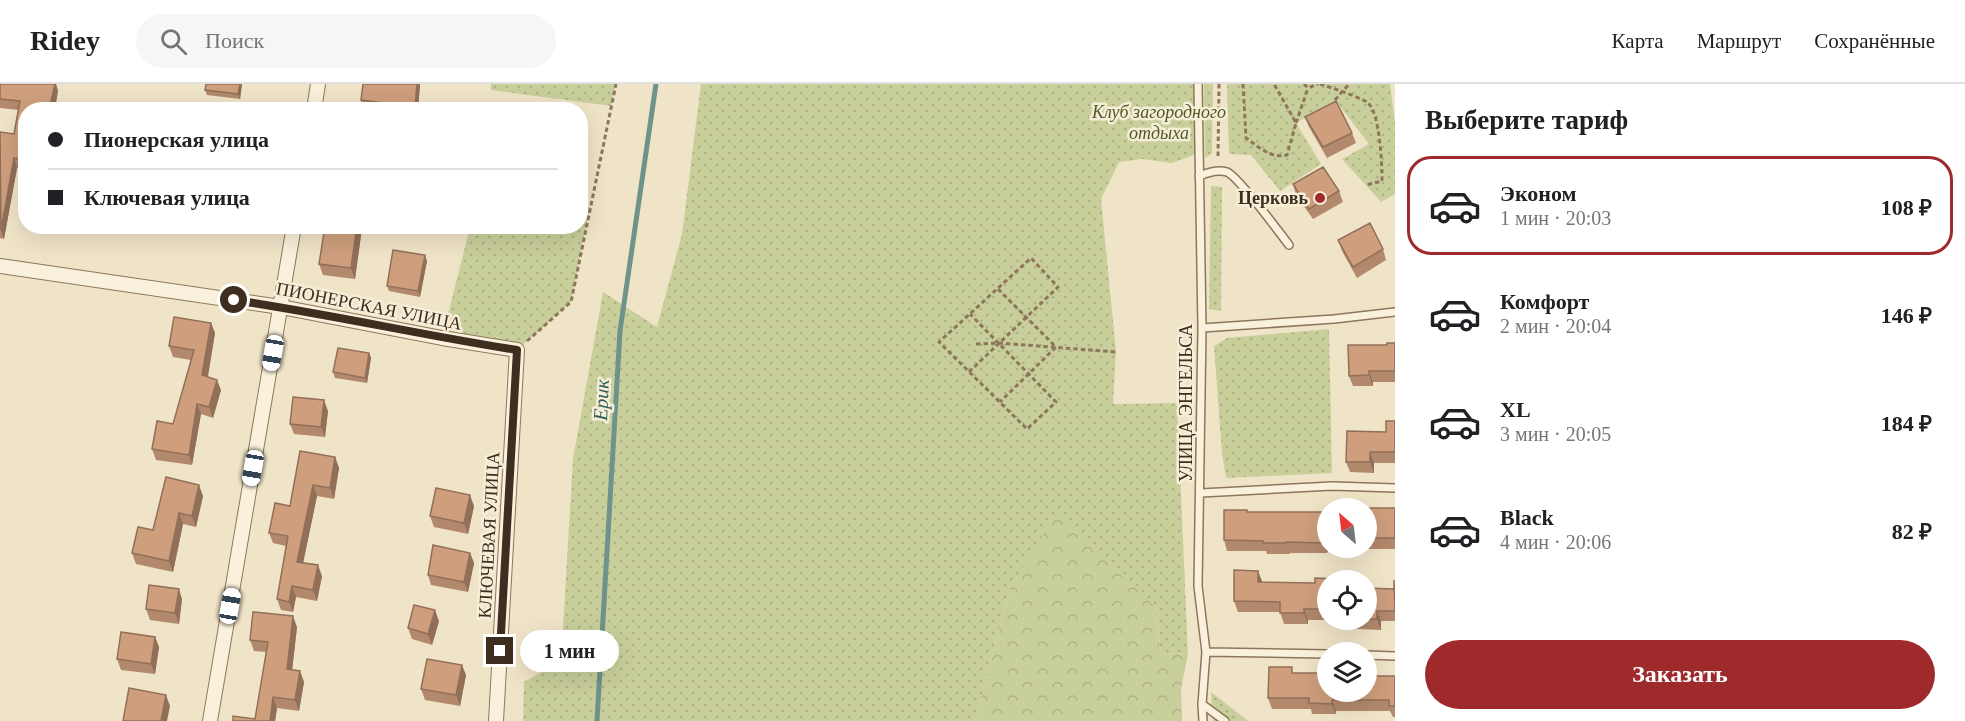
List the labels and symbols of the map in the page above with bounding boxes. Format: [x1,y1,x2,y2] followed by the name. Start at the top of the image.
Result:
[1091,102,1226,143] park label: Клуб загородного отдыха
[1238,188,1308,208] place label: Церковь
[1313,191,1327,205] marker: Церковь
[274,278,464,334] street label: ПИОНЕРСКАЯ УЛИЦА
[220,286,247,313] route start
[1176,324,1196,482] street label: УЛИЦА ЭНГЕЛЬСА
[261,334,285,372] car
[589,378,614,422] water label: Ерик
[241,449,265,487] car
[475,451,503,619] street label: КЛЮЧЕВАЯ УЛИЦА
[1317,498,1377,558] north arrow
[218,587,242,625] car
[521,630,620,672] callout: 1 мин
[486,637,513,664] route end

